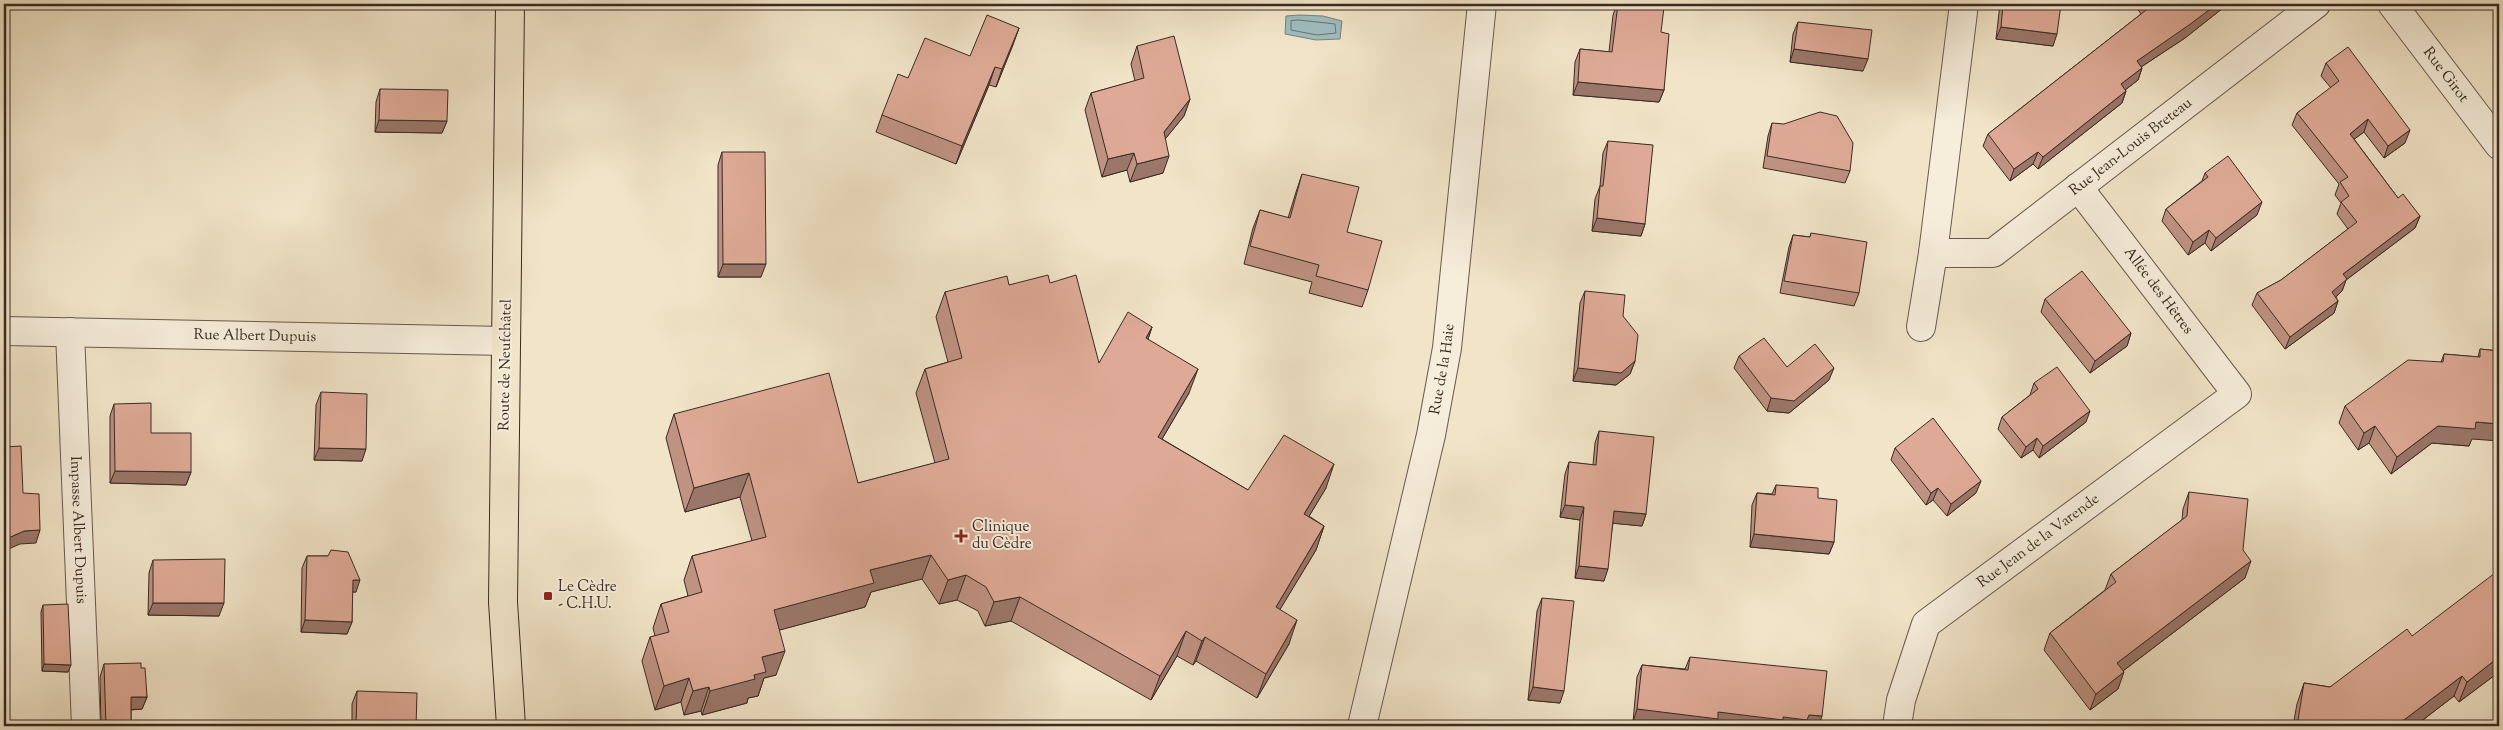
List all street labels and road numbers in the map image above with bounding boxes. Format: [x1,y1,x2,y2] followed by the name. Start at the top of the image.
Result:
[2418,43,2474,107] street label: Rue Girot
[2065,92,2197,201] street label: Rue Jean-Louis Breteau
[2118,243,2198,339] street label: Allée des Hêtres
[494,299,518,431] street label: Route de Neufchâtel
[1424,323,1460,416] street label: Rue de la Haie
[193,324,317,348] street label: Rue Albert Dupuis
[65,456,92,604] street label: Impasse Albert Dupuis
[1973,489,2104,593] street label: Rue Jean de la Varende

